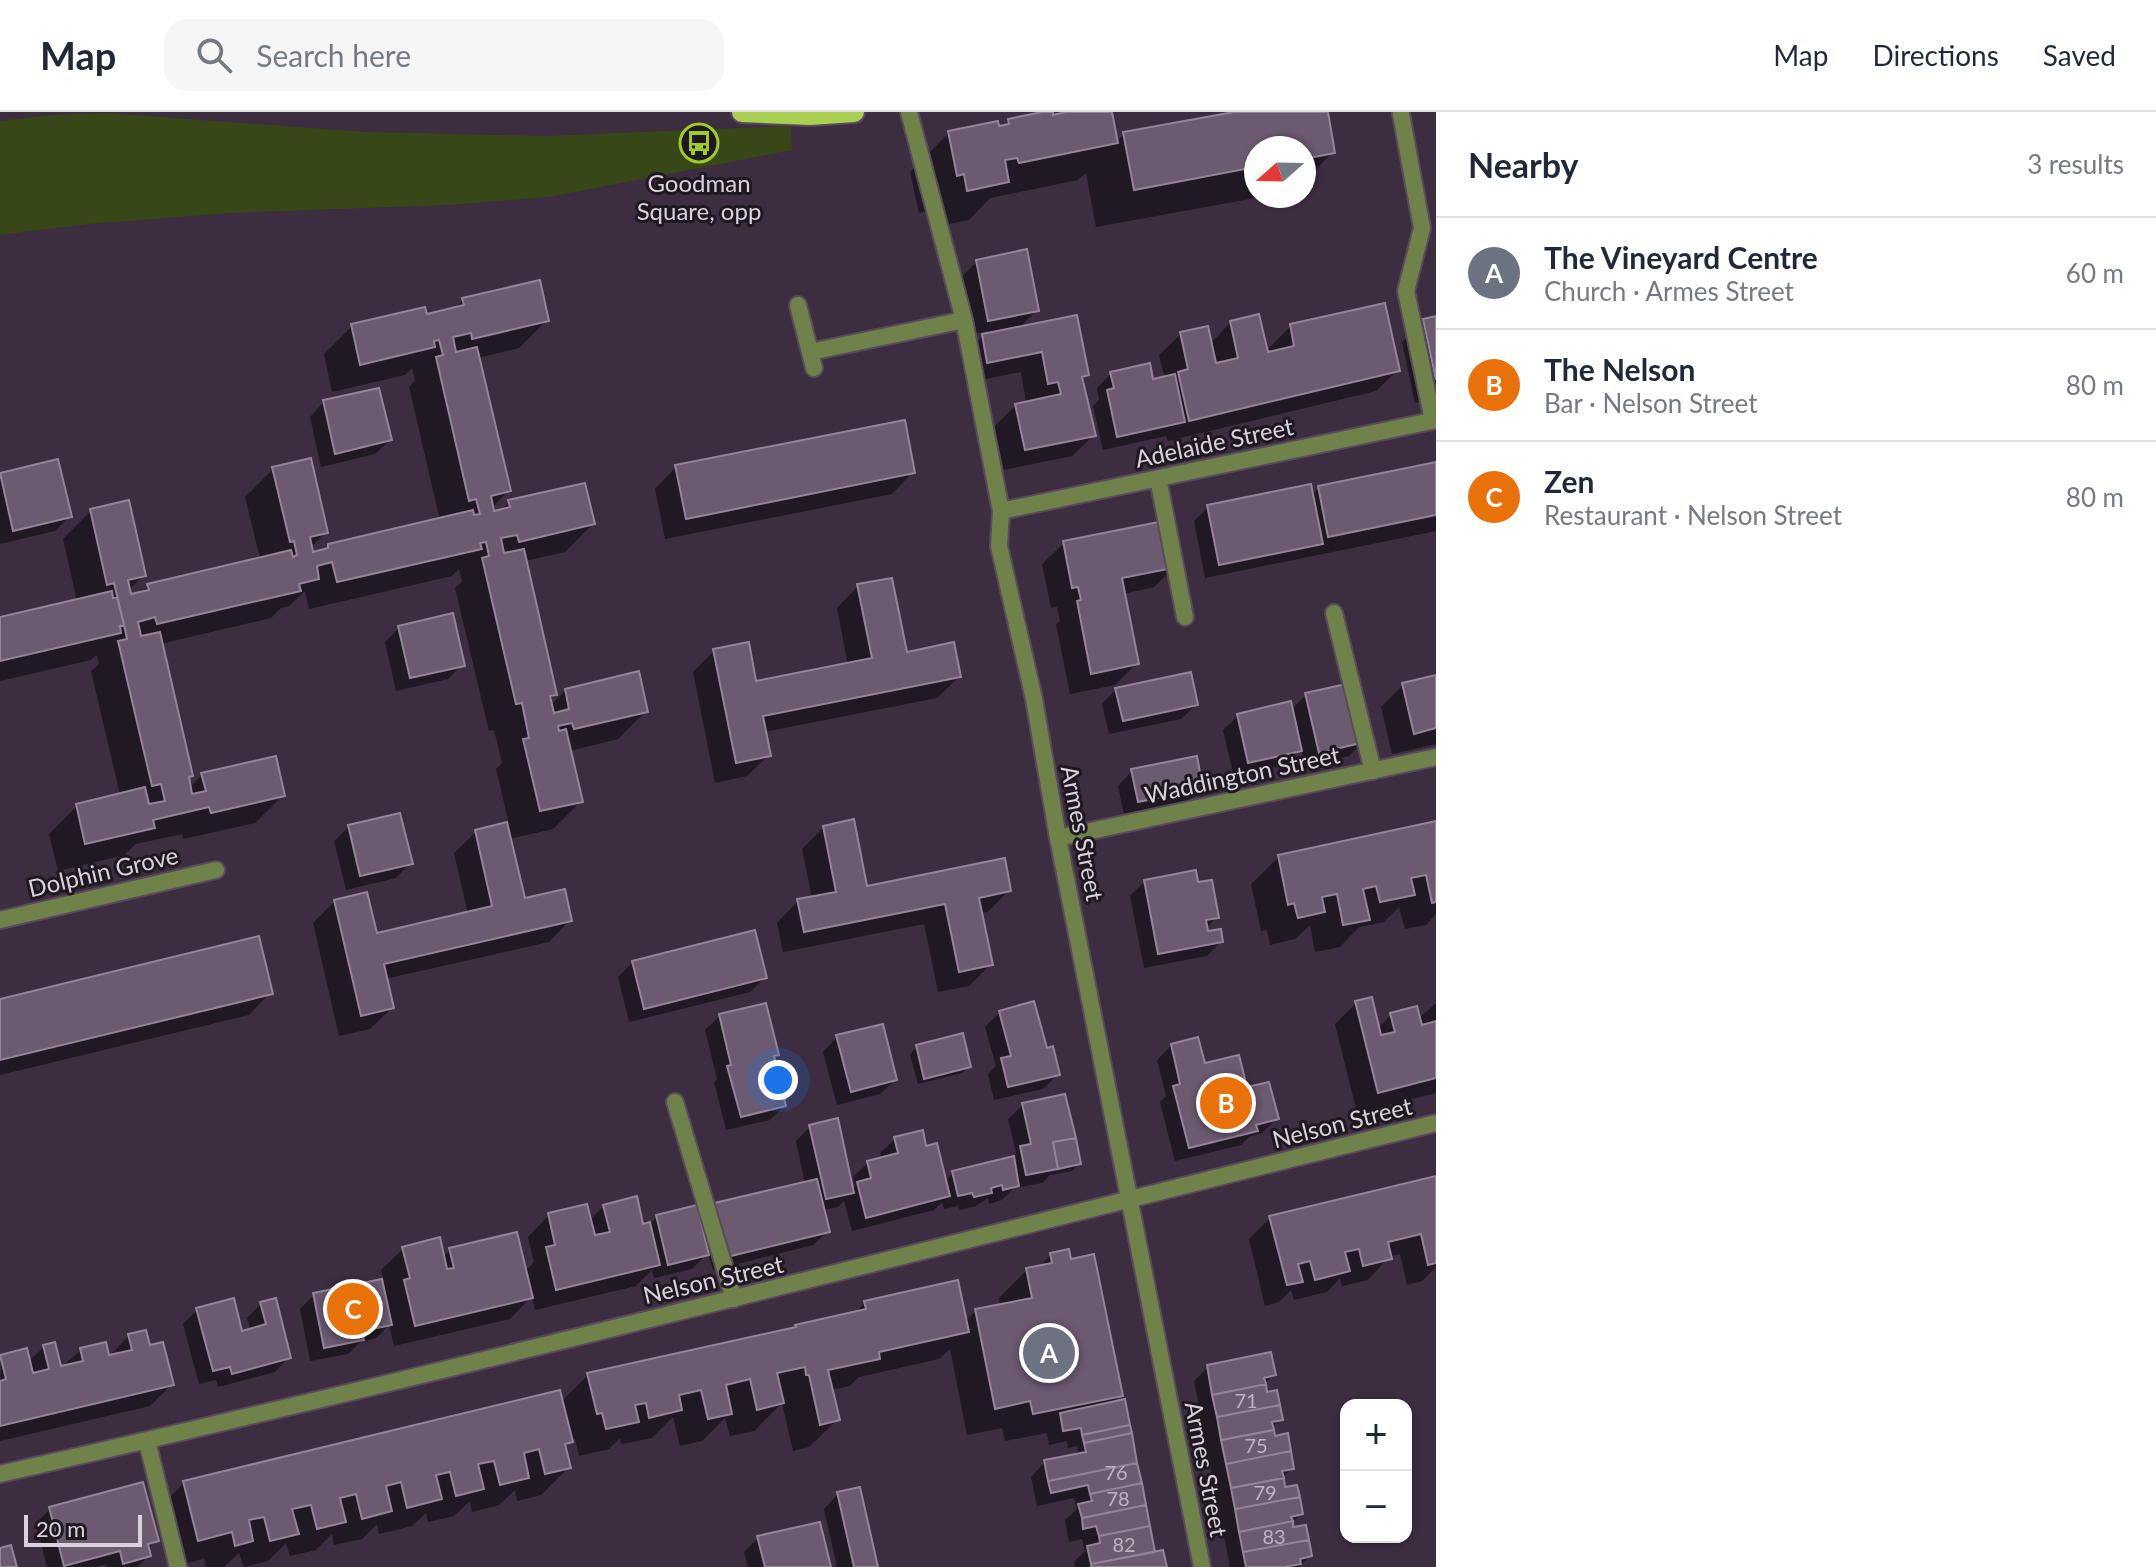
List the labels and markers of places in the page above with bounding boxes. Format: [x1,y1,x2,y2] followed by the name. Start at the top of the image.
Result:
[678,122,720,164] bus stop icon: Goodman Square, opp
[637,168,761,225] place label: Goodman Square, opp
[1200,1073,1252,1133] pin: B
[327,1279,379,1339] pin: C
[1023,1323,1075,1383] pin: A

